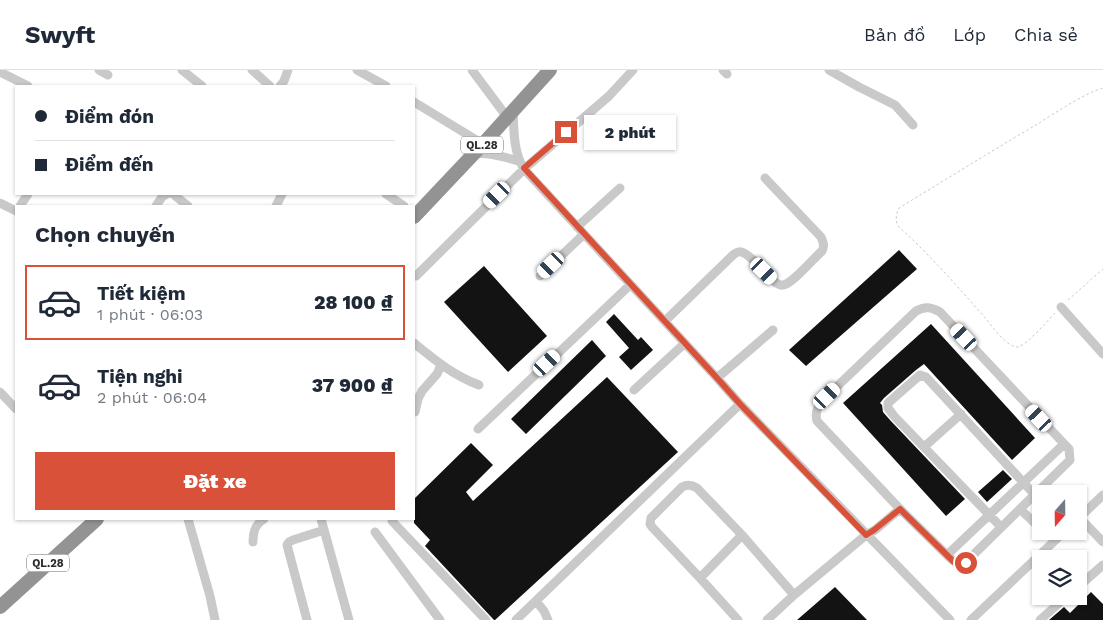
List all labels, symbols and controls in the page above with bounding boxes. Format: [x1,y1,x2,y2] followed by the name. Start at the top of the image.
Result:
[25,21,95,49] text: Swyft
[864,24,925,45] text: Bản đồ
[953,24,986,45] text: Lớp
[1014,24,1078,45] text: Chia sẻ
[65,105,154,128] text: Điểm đón
[584,114,676,150] callout: 2 phút
[555,121,577,143] route end
[605,123,655,142] text: 2 phút
[461,136,503,154] road number: QL.28
[65,153,154,176] text: Điểm đến
[481,179,512,211] car
[35,222,175,247] text: Chọn chuyến
[534,249,567,281] car
[748,255,779,287] car
[37,280,82,325] icon: car
[97,282,186,305] text: Tiết kiệm
[314,291,393,314] text: 28 100 ₫
[97,305,203,324] text: 1 phút · 06:03
[948,321,979,353] car
[530,347,563,379] car
[37,363,82,408] icon: car
[97,365,183,388] text: Tiện nghi
[312,374,393,397] text: 37 900 ₫
[810,380,843,412] car
[97,388,207,407] text: 2 phút · 06:04
[1023,402,1054,434] car
[35,452,395,510] button: Đặt xe
[1032,485,1088,540] north arrow
[1032,485,1087,605] map controls
[1032,550,1087,605] button: layers
[955,552,977,574] route start
[27,554,69,572] road number: QL.28

